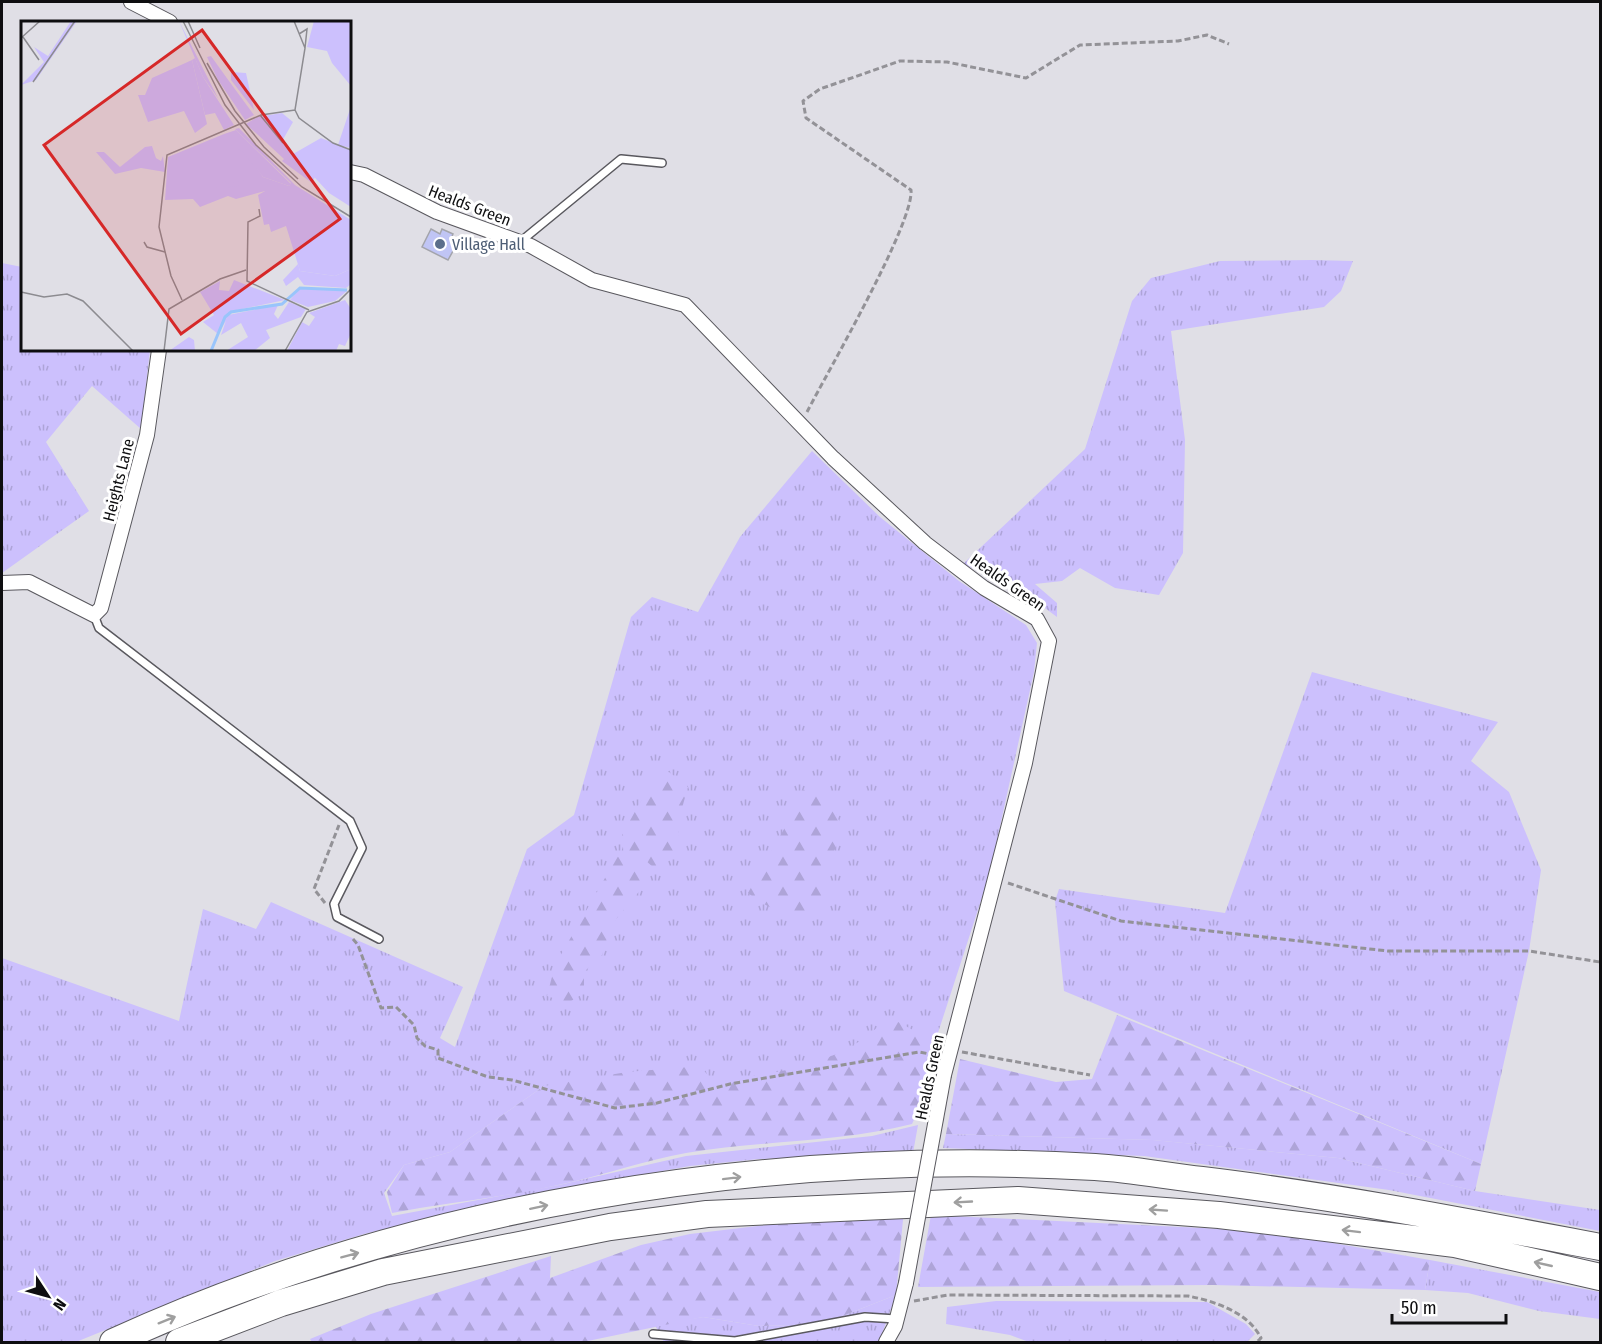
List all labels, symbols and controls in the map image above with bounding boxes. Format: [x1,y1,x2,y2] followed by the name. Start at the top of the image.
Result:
[21,21,351,351] inset map
[426,181,514,230] street label: Healds Green
[452,235,525,254] place label: Village Hall
[433,237,447,251] marker: Village Hall
[99,437,138,523] street label: Heights Lane
[967,550,1049,615] street label: Healds Green
[911,1033,948,1122] street label: Healds Green
[721,1172,741,1183] one-way arrow
[954,1197,974,1208] one-way arrow
[529,1201,548,1212] one-way arrow
[1148,1205,1168,1216] one-way arrow
[1342,1226,1362,1237] one-way arrow
[340,1249,359,1260] one-way arrow
[1534,1258,1553,1270] one-way arrow
[18,1266,78,1326] north arrow
[1392,1287,1506,1325] scale bar
[49,1295,70,1314] text: N
[1401,1297,1437,1319] text: 50 m
[157,1314,175,1325] one-way arrow

